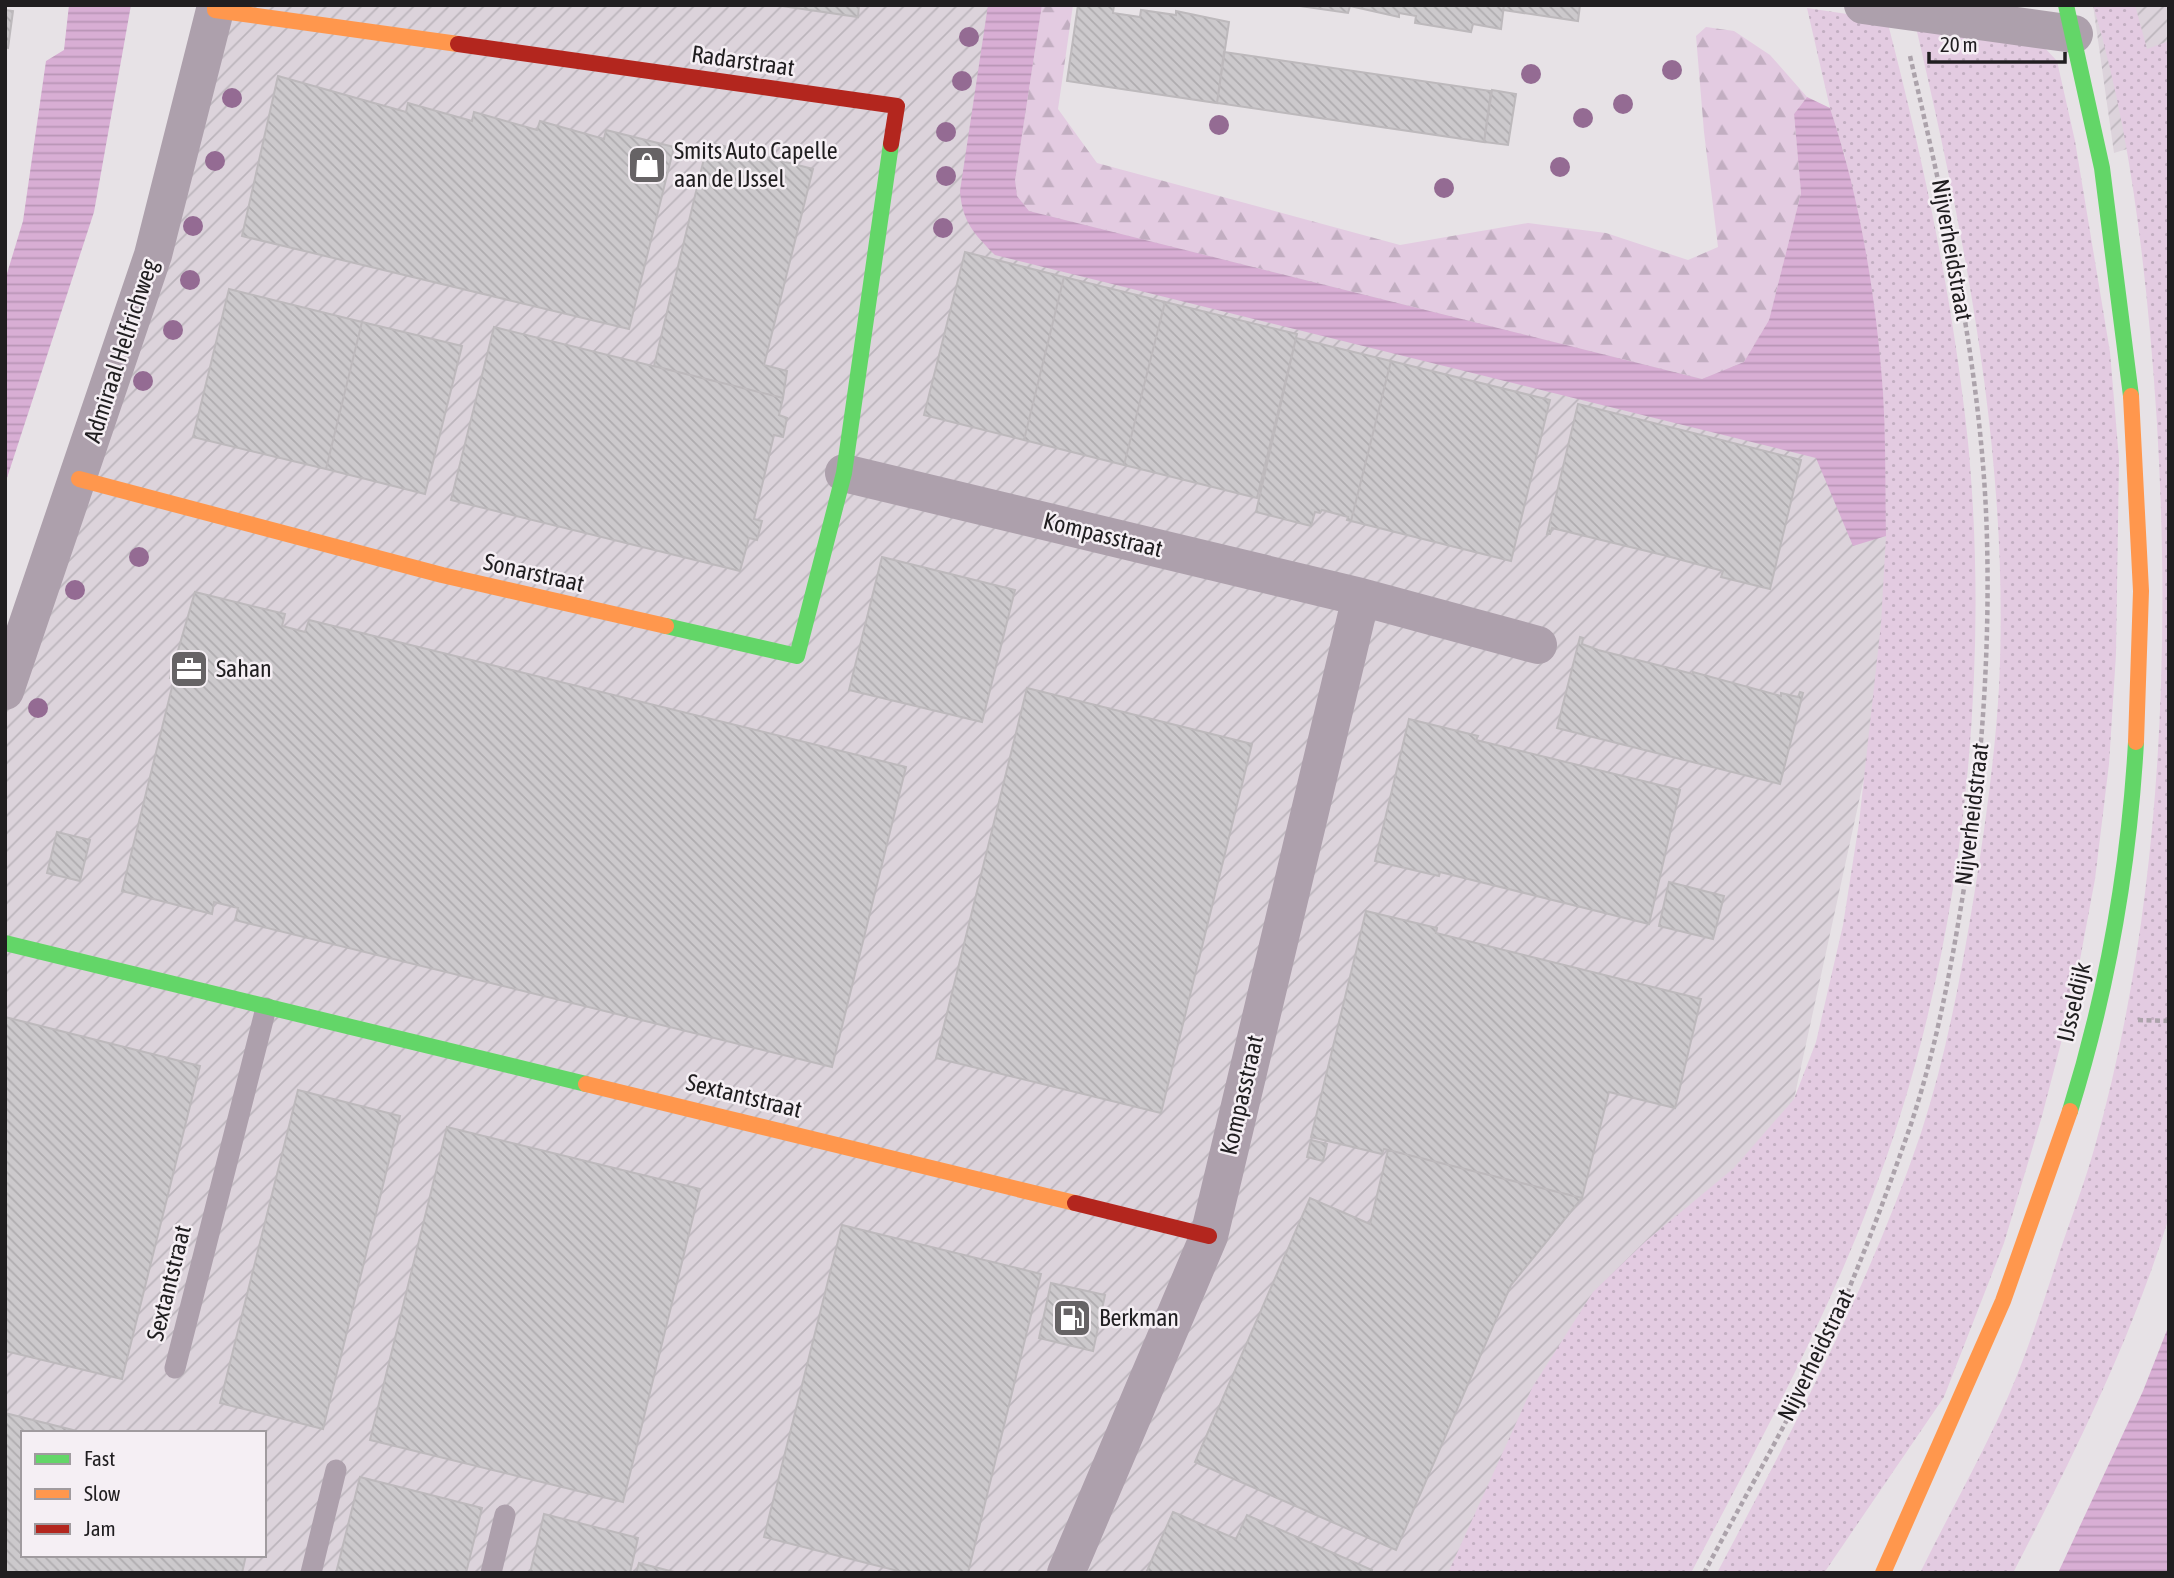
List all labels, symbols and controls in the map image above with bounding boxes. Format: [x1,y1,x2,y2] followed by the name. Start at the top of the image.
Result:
[1929,21,2066,65] scale bar
[1940,32,1978,56] text: 20 m
[690,40,797,81] street label: Radarstraat
[674,137,838,192] place label: Smits Auto Capelle aan de IJssel
[626,144,668,186] shop icon: Smits Auto Capelle aan de IJssel
[1927,177,1978,323] street label: Nijverheidstraat
[78,255,163,446] street label: Admiraal Helfrichweg
[1041,507,1166,562] street label: Kompasstraat
[481,548,587,597] street label: Sonarstraat
[168,648,210,690] office icon: Sahan
[216,655,272,682] place label: Sahan
[1949,741,1994,887] street label: Nijverheidstraat
[2051,959,2096,1044] street label: IJsseldijk
[1215,1032,1268,1157] street label: Kompasstraat
[683,1068,805,1123] street label: Sextantstraat
[141,1222,196,1344] street label: Sextantstraat
[1772,1284,1859,1425] street label: Nijverheidstraat
[1051,1297,1093,1339] fuel station icon: Berkman
[1099,1304,1179,1331] place label: Berkman
[21,1431,266,1557] legend
[84,1446,115,1470] text: Fast
[84,1481,121,1505] text: Slow
[84,1516,116,1540] text: Jam

